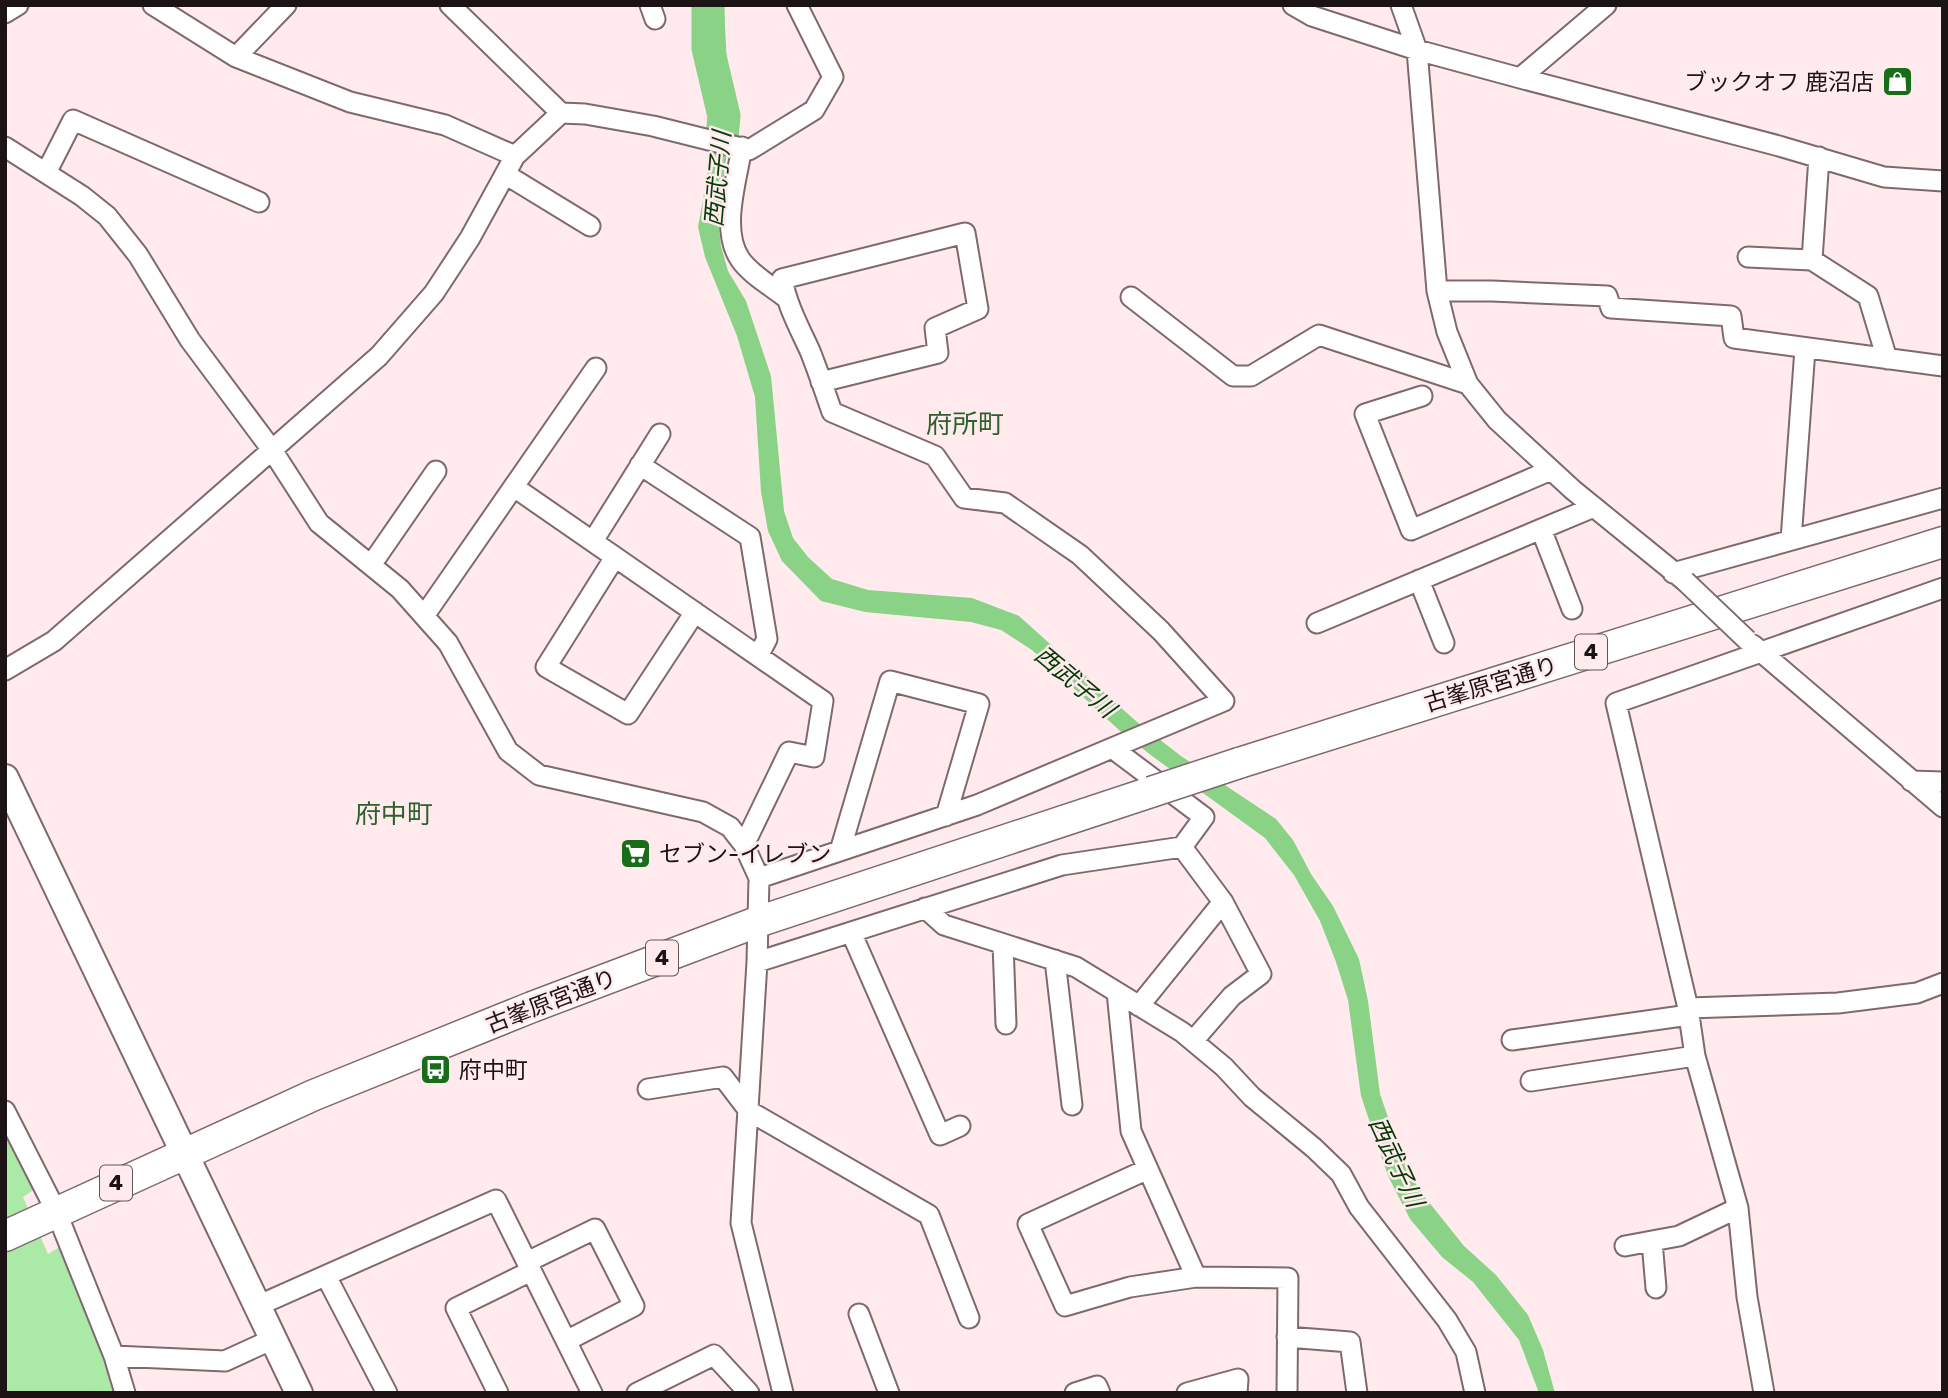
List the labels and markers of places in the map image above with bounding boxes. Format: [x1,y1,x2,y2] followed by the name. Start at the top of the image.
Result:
[1880,65,1914,99] shop icon: ブックオフ 鹿沼店
[1684,68,1874,96] place label: ブックオフ 鹿沼店
[619,837,653,871] supermarket icon: セブン-イレブン
[659,840,831,868] place label: セブン-イレブン
[419,1053,453,1087] bus stop icon: 府中町
[459,1056,528,1084] place label: 府中町

